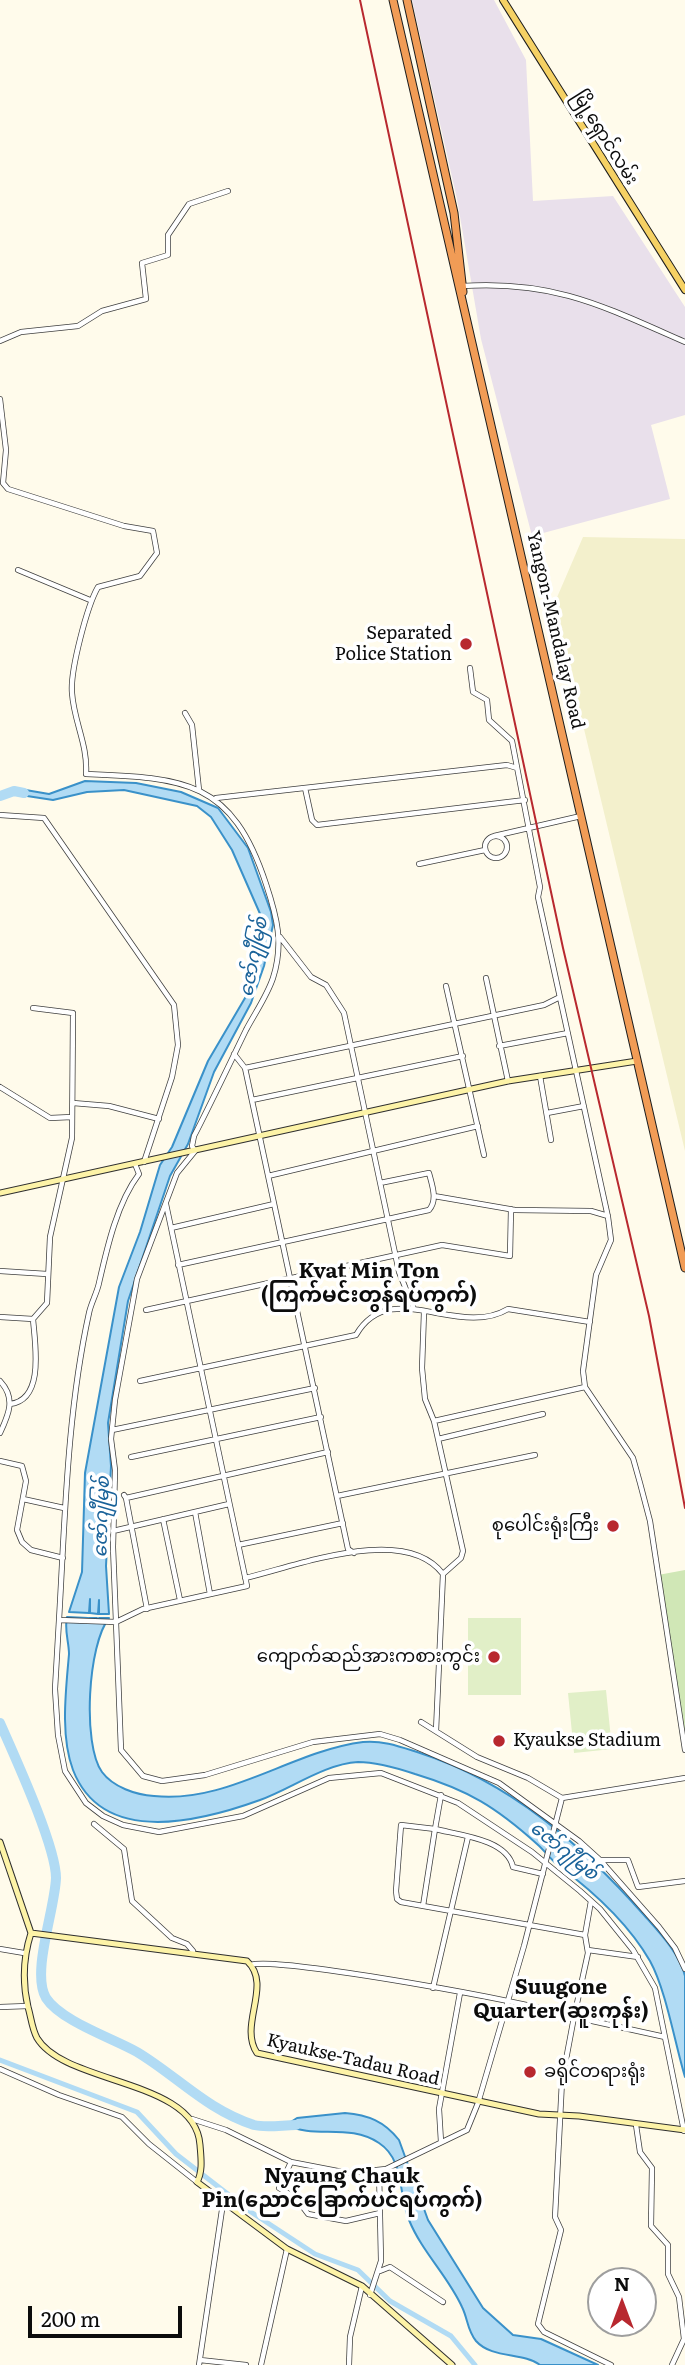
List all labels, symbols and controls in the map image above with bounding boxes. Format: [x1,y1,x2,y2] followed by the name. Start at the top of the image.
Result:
[568,87,642,189] street label: မြို့ရှောင်လမ်း
[522,529,588,731] street label: Yangon-Mandalay Road
[335,623,452,666] place label: Separated Police Station
[458,636,474,652] marker: Separated Police Station
[235,915,273,999] water label: ဇော်ဂျီမြစ်
[261,1259,477,1309] district label: Kyat Min Ton (ကြက်မင်းတွန်ရပ်ကွက်)
[89,1476,115,1558] water label: ဇော်ဂျီမြစ်
[492,1515,599,1537] place label: စုပေါင်းရုံးကြီး
[605,1518,621,1534] marker: စုပေါင်းရုံးကြီး
[257,1646,480,1668] place label: ကျောက်ဆည်အားကစားကွင်း
[486,1649,502,1665] marker: ကျောက်ဆည်အားကစားကွင်း
[513,1730,661,1752] place label: Kyaukse Stadium
[491,1733,507,1749] marker: Kyaukse Stadium
[525,1817,603,1885] water label: ဇော်ဂျီမြစ်
[473,1975,649,2025] district label: Suugone Quarter(ဆူးကုန်း)
[264,2030,442,2090] street label: Kyaukse-Tadau Road
[544,2061,646,2083] place label: ခရိုင်တရားရုံး
[522,2064,538,2080] marker: ခရိုင်တရားရုံး
[202,2164,482,2214] district label: Nyaung Chauk Pin(ညောင်ခြောက်ပင်ရပ်ကွက်)
[587,2267,657,2337] north arrow
[614,2269,630,2297] text: N
[32,2292,186,2336] scale bar
[41,2302,101,2333] text: 200 m

